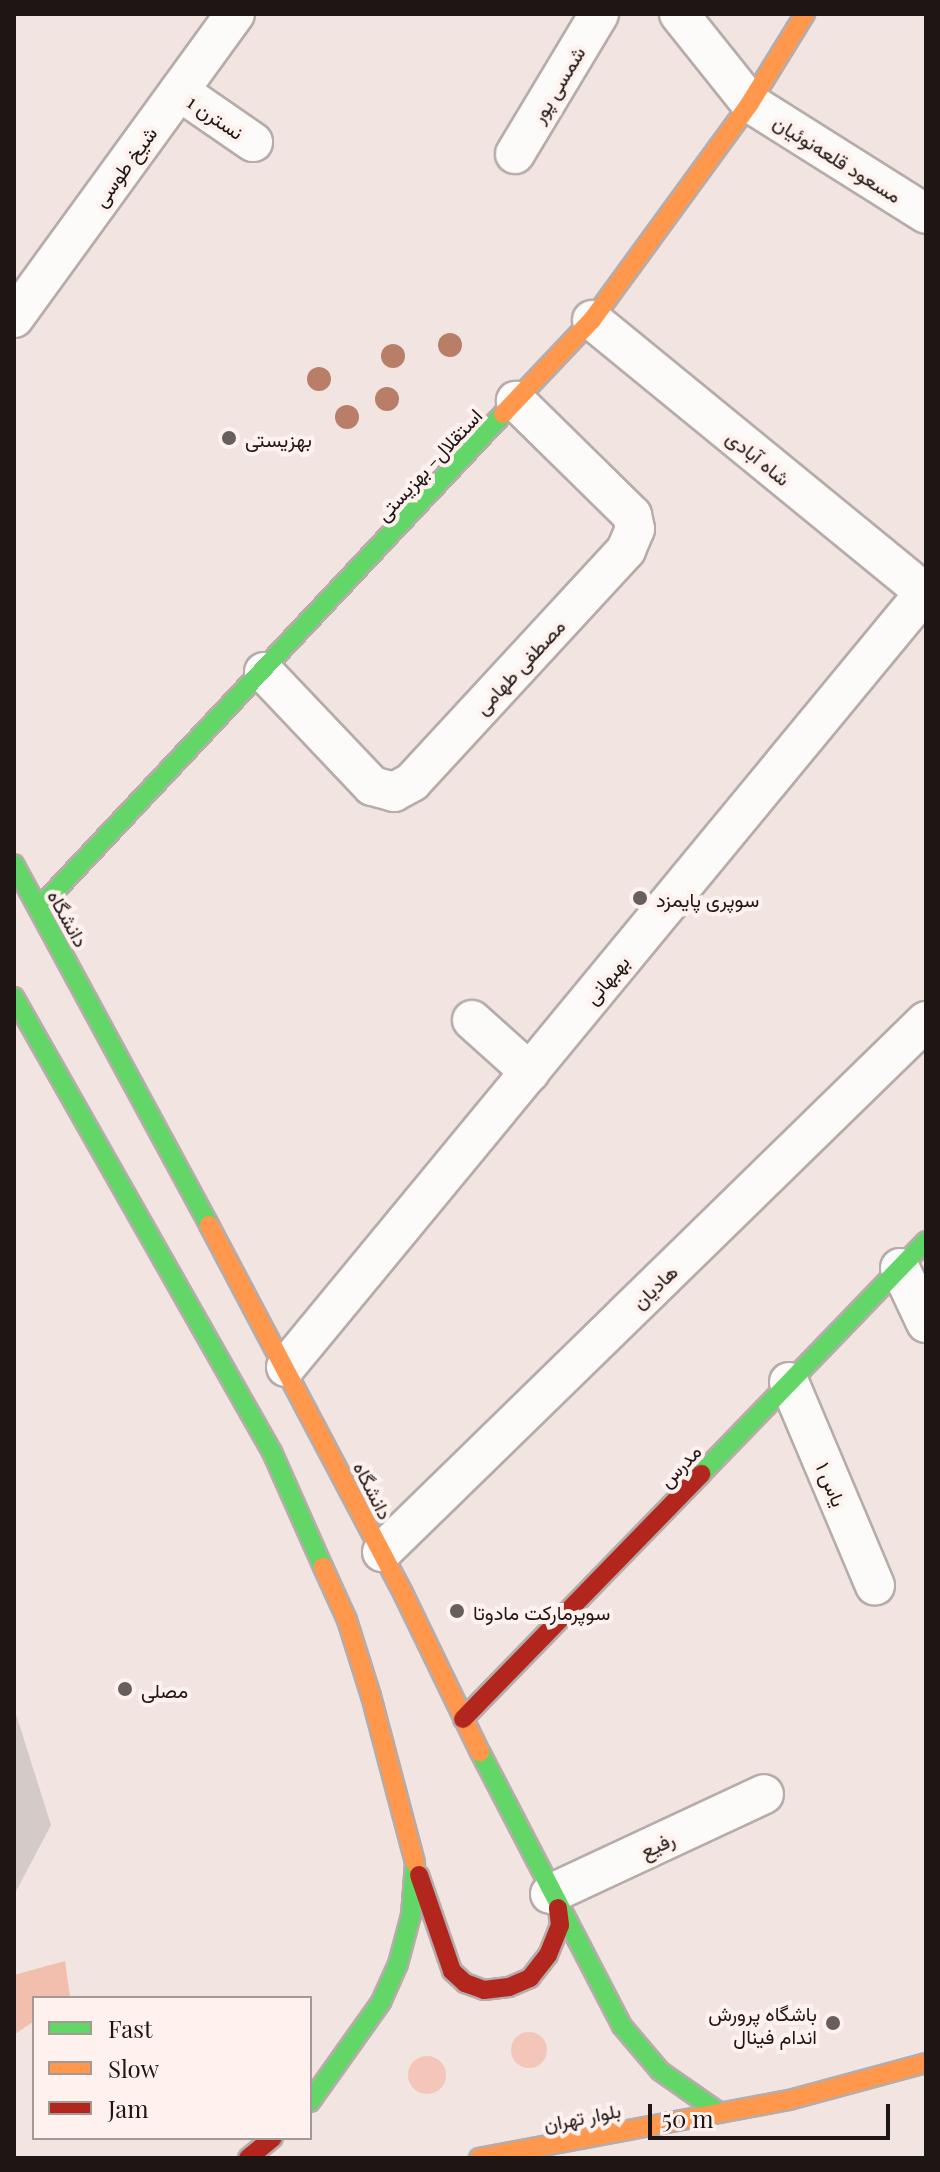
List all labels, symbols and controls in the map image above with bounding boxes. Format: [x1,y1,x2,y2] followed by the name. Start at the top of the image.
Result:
[525,41,589,127] street label: شمسی پور
[183,88,249,144] street label: نسترن 1
[770,109,906,207] street label: مسعود قلعه‌نوئیان
[87,121,161,211] street label: شیخ طوسی
[370,403,486,525] street label: استقلال- بهزیستی
[722,424,796,490] street label: شاه آبادی
[245,426,312,450] place label: بهزیستی
[220,429,238,447] marker: بهزیستی
[469,613,569,719] street label: مصطفی طهامی
[44,885,94,951] street label: دانشگاه
[656,886,759,910] place label: سوپری پایمزد
[631,889,649,907] marker: سوپری پایمزد
[579,950,633,1008] street label: بهبهانی
[626,1259,682,1313] street label: هادیان
[653,1439,705,1491] street label: مدرس
[349,1457,399,1523] street label: دانشگاه
[812,1458,852,1510] street label: یاس ۱
[473,1599,610,1623] place label: سوپرمارکت مادوتا
[448,1602,466,1620] marker: سوپرمارکت مادوتا
[141,1677,188,1701] place label: مصلی
[116,1680,134,1698] marker: مصلی
[636,1826,678,1862] street label: رفیع
[32,1996,312,2140] legend
[708,2000,817,2047] place label: باشگاه پرورش اندام فینال
[108,2012,153,2044] text: Fast
[824,2014,842,2032] marker: باشگاه پرورش اندام فینال
[108,2052,159,2084] text: Slow
[652,2088,894,2138] scale bar
[108,2092,149,2124] text: Jam
[541,2097,623,2135] street label: بلوار تهران
[662,2102,714,2134] text: 50 m

